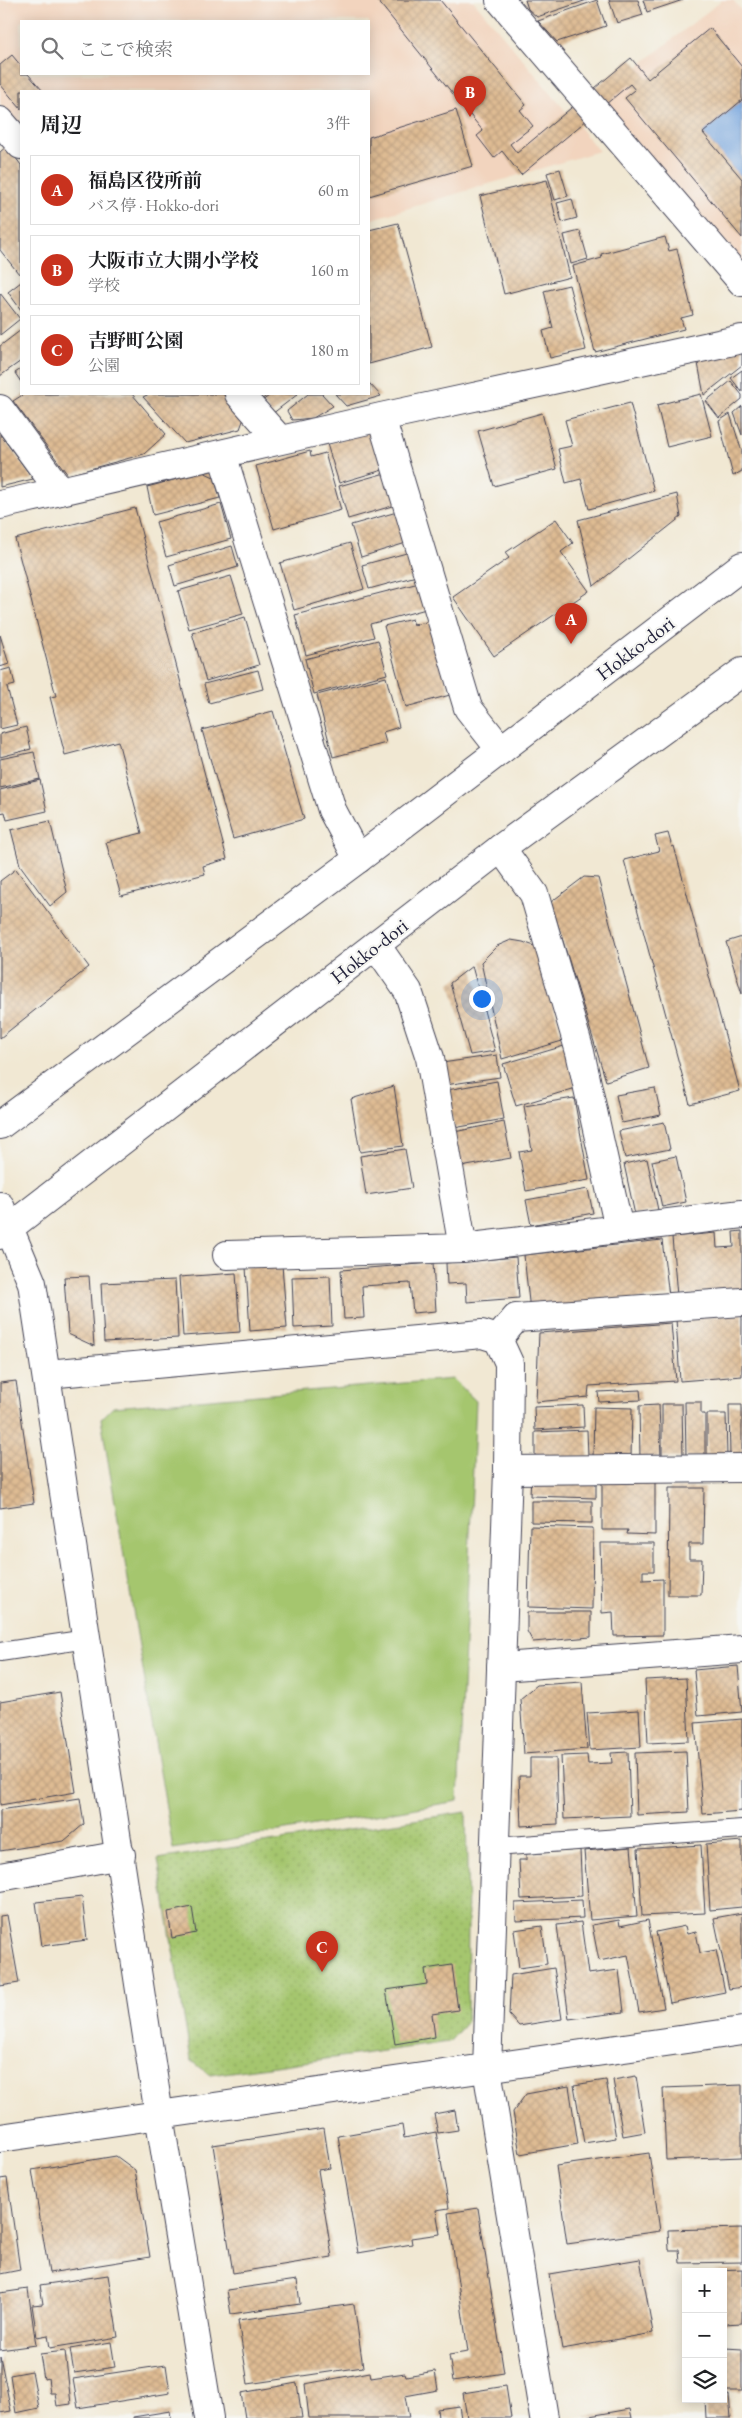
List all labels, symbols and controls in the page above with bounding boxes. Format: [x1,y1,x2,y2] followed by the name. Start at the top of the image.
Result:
[20,20,370,75] search box
[38,34,66,62] icon: search
[78,37,173,62] text: ここで検索
[454,76,486,117] pin: B
[40,111,82,138] text: 周辺
[326,113,350,134] text: 3件
[88,168,202,193] text: 福島区役所前
[51,180,63,201] text: A
[318,180,349,201] text: 60 m
[88,195,219,216] text: バス停 · Hokko-dori
[88,248,259,273] text: 大阪市立大開小学校
[52,260,62,281] text: B
[310,260,349,281] text: 160 m
[88,275,120,296] text: 学校
[88,328,183,353] text: 吉野町公園
[51,340,63,361] text: C
[310,340,349,361] text: 180 m
[88,355,120,376] text: 公園
[555,603,587,644] pin: A
[591,610,679,686] street label: Hokko-dori
[325,913,413,989] street label: Hokko-dori
[469,986,495,1012] your location
[306,1931,338,1972] pin: C
[682,2268,727,2403] map controls
[682,2268,727,2313] button: +
[682,2313,727,2358] button: −
[682,2358,727,2403] button: layers

